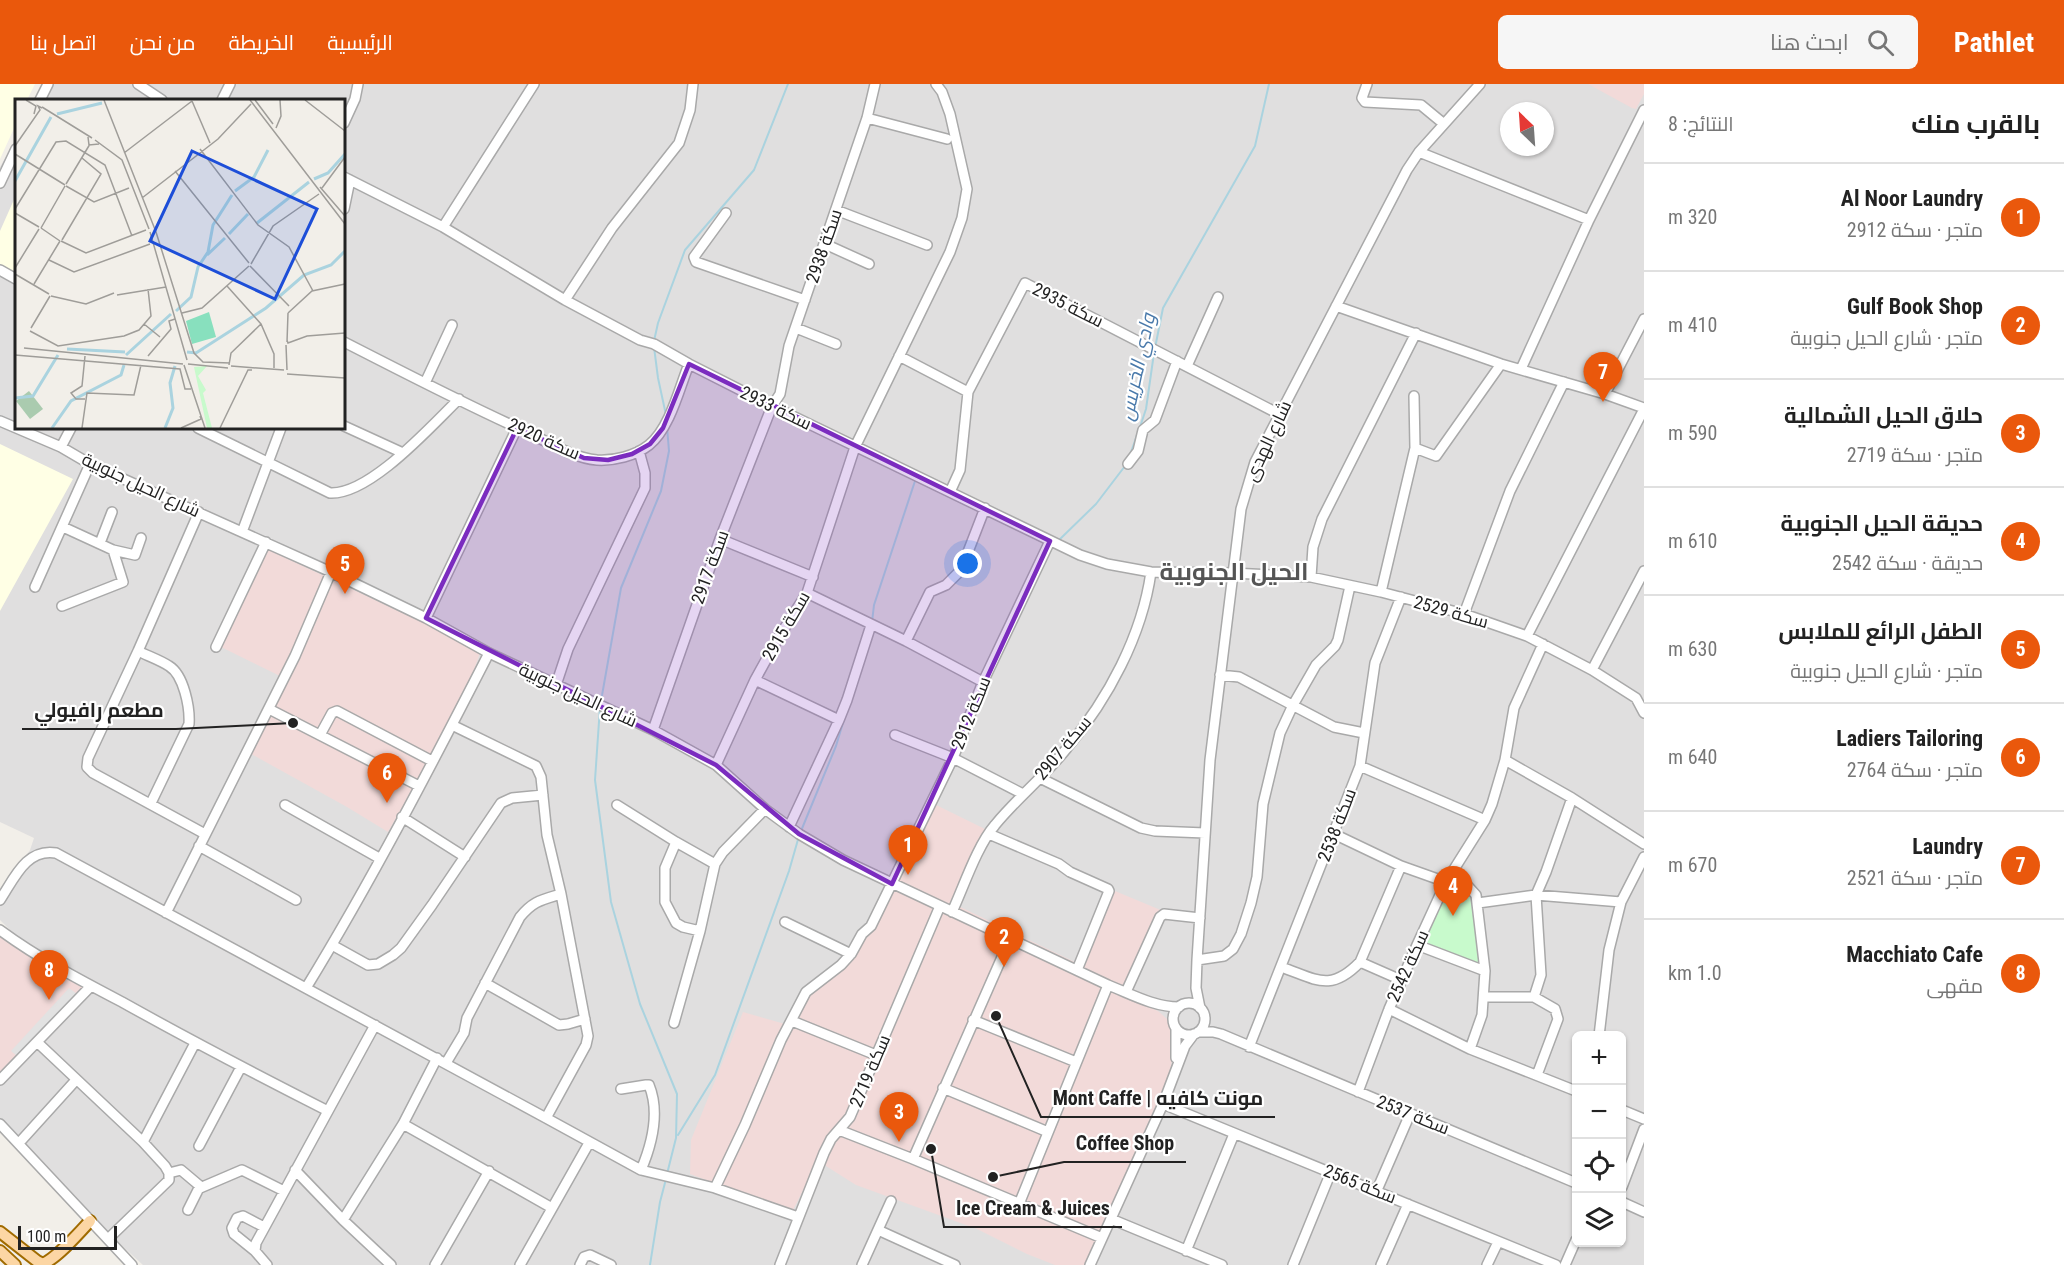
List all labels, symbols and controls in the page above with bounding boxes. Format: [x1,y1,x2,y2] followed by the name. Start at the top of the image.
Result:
[1498,15,1918,69] search box
[1864,26,1897,59] icon: search
[1954,26,2034,59] text: Pathlet
[1770,30,1849,55] text: ابحث هنا
[30,31,97,55] text: اتصل بنا
[130,31,196,55] text: من نحن
[229,31,294,55] text: الخريطة
[327,31,393,55] text: الرئيسية
[15,99,345,429] inset map
[1500,102,1554,156] north arrow
[1911,109,2040,139] text: بالقرب منك
[1668,112,1734,136] text: النتائج: 8
[1841,186,1983,211] text: Al Noor Laundry
[1668,205,1717,229] text: 320 m
[2015,205,2026,229] text: 1
[801,206,846,286] street label: سكة 2938
[1847,218,1983,242] text: متجر · سكة 2912
[1029,278,1107,331] street label: سكة 2935
[1847,294,1983,319] text: Gulf Book Shop
[1114,310,1164,424] water label: وادي الخريس
[1668,313,1717,337] text: 410 m
[2015,313,2026,337] text: 2
[1790,326,1983,350] text: متجر · شارع الحيل جنوبية
[1584,352,1622,402] pin: 7
[737,381,815,434] street label: سكة 2933
[1240,397,1297,485] street label: شارع الهدى
[1784,403,1983,428] text: حلاق الحيل الشمالية
[505,413,584,464] street label: سكة 2920
[1668,421,1717,445] text: 590 m
[2015,421,2026,445] text: 3
[1847,443,1983,467] text: متجر · سكة 2719
[78,448,204,523] street label: شارع الحيل جنوبية
[1780,511,1983,536] text: حديقة الحيل الجنوبية
[687,527,733,607] street label: سكة 2917
[1668,529,1717,553] text: 610 m
[2015,529,2026,553] text: 4
[326,544,364,594] pin: 5
[953,549,982,578] your location
[1832,551,1983,575] text: حديقة · سكة 2542
[1160,558,1308,586] district label: الحيل الجنوبية
[757,587,814,664] street label: سكة 2915
[1411,591,1491,632] street label: سكة 2529
[1778,619,1983,644] text: الطفل الرائع للملابس
[1668,637,1717,661] text: 630 m
[2015,637,2026,661] text: 5
[515,658,641,733] street label: شارع الحيل جنوبية
[1790,659,1983,683] text: متجر · شارع الحيل جنوبية
[946,673,995,752] street label: سكة 2912
[22,691,176,729] callout: مطعم رافيولي
[34,698,164,726] text: مطعم رافيولي
[1030,712,1095,784] street label: سكة 2907
[1836,726,1983,751] text: Ladiers Tailoring
[1668,745,1717,769] text: 640 m
[2015,745,2026,769] text: 6
[368,754,406,803] pin: 6
[1847,758,1983,782] text: متجر · سكة 2764
[1313,785,1360,864] street label: سكة 2538
[888,826,928,875] pin: 1
[1912,834,1983,859] text: Laundry
[1668,853,1717,877] text: 670 m
[2015,853,2026,877] text: 7
[1434,866,1472,916] pin: 4
[1847,866,1983,890] text: متجر · سكة 2521
[984,918,1024,967] pin: 2
[1382,926,1433,1005] street label: سكة 2542
[1846,942,1983,967] text: Macchiato Cafe
[29,950,68,1000] pin: 8
[1668,961,1722,985] text: 1.0 km
[2015,961,2026,985] text: 8
[1927,974,1983,998] text: مقهى
[845,1031,894,1110] street label: سكة 2719
[1572,1031,1626,1247] map controls
[1572,1031,1626,1085] button: +
[1041,1079,1275,1117] callout: Mont Caffe | مونت كافيه
[1572,1085,1626,1139] button: −
[1053,1086,1263,1110] text: Mont Caffe | مونت كافيه
[1374,1090,1453,1139] street label: سكة 2537
[880,1092,918,1142] pin: 3
[1064,1124,1186,1162] callout: Coffee Shop
[1076,1131,1174,1155] text: Coffee Shop
[1572,1139,1626,1193] button: locate
[1321,1159,1400,1208] street label: سكة 2565
[944,1189,1122,1227] callout: Ice Cream & Juices
[1572,1193,1626,1247] button: layers
[956,1196,1110,1220] text: Ice Cream & Juices
[18,1223,117,1250] scale bar
[27,1227,66,1246] text: 100 m

